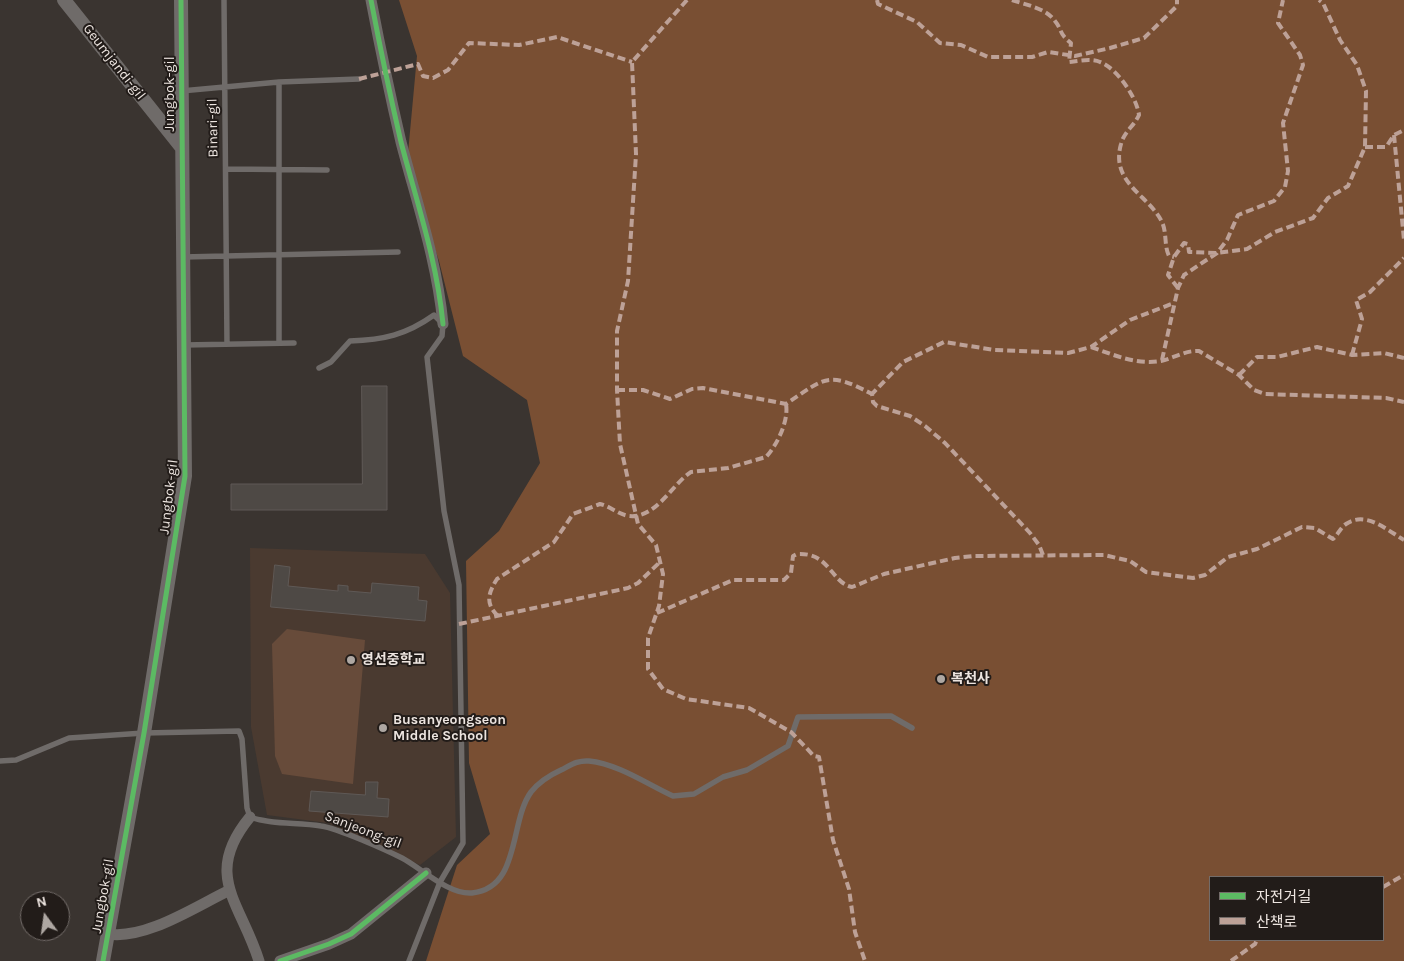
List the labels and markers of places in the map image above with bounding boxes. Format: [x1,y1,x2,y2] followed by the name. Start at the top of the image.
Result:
[361,652,425,668] place label: 영선중학교
[345,654,357,666] marker: 영선중학교
[951,671,990,687] place label: 복천사
[935,673,947,685] marker: 복천사
[393,712,506,744] place label: Busanyeongseon Middle School
[377,722,389,734] marker: Busanyeongseon Middle School

